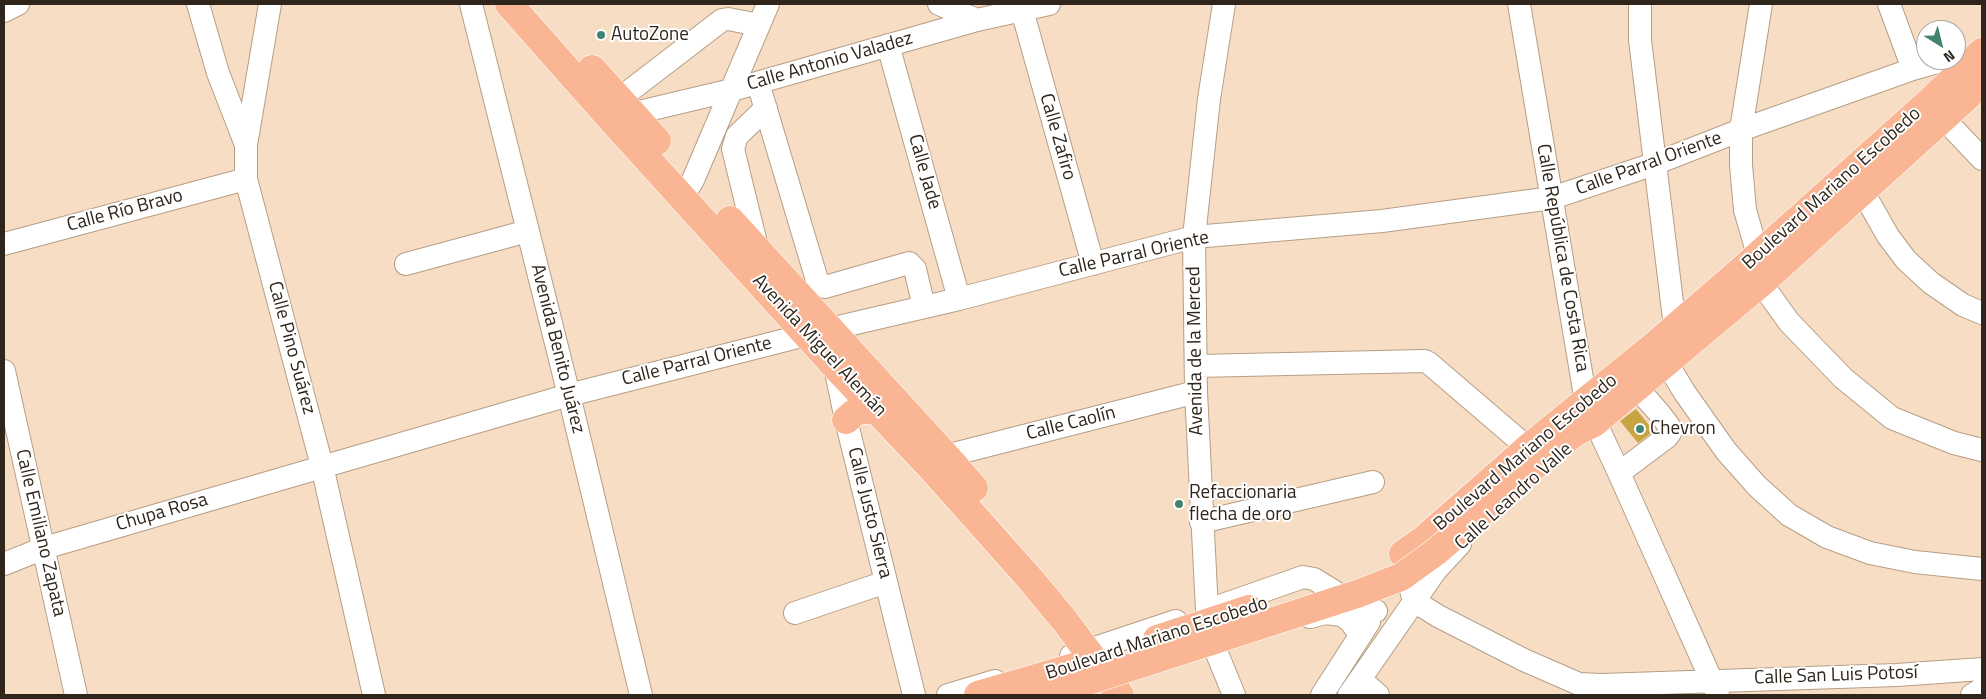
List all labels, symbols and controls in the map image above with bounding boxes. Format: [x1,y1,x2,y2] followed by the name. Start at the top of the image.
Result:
[1916,20,1966,70] north arrow
[611,24,689,46] place label: AutoZone
[744,27,916,97] street label: Calle Antonio Valadez
[595,29,607,41] marker: AutoZone
[1939,45,1960,68] text: N
[1034,91,1080,183] street label: Calle Zafiro
[1738,103,1926,275] street label: Boulevard Mariano Escobedo
[1573,127,1725,201] street label: Calle Parral Oriente
[902,132,946,212] street label: Calle Jade
[1531,142,1593,374] street label: Calle República de Costa Rica
[64,185,186,237] street label: Calle Río Bravo
[1057,227,1211,283] street label: Calle Parral Oriente
[525,262,589,436] street label: Avenida Benito Juárez
[1183,266,1209,436] street label: Avenida de la Merced
[747,270,891,422] street label: Avenida Miguel Alemán
[262,279,320,417] street label: Calle Pino Suárez
[620,332,774,392] street label: Calle Parral Oriente
[1430,370,1622,536] street label: Boulevard Mariano Escobedo
[1024,402,1118,446] street label: Calle Caolín
[1650,418,1716,440] place label: Chevron
[1634,423,1646,435] marker: Chevron
[1451,438,1577,556] street label: Calle Leandro Valle
[842,445,896,581] street label: Calle Justo Sierra
[10,447,70,619] street label: Calle Emiliano Zapata
[1189,482,1297,526] place label: Refaccionaria flecha de oro
[114,489,210,537] street label: Chupa Rosa
[1173,498,1185,510] marker: Refaccionaria flecha de oro
[1043,592,1271,686] street label: Boulevard Mariano Escobedo
[1754,662,1918,690] street label: Calle San Luis Potosí

